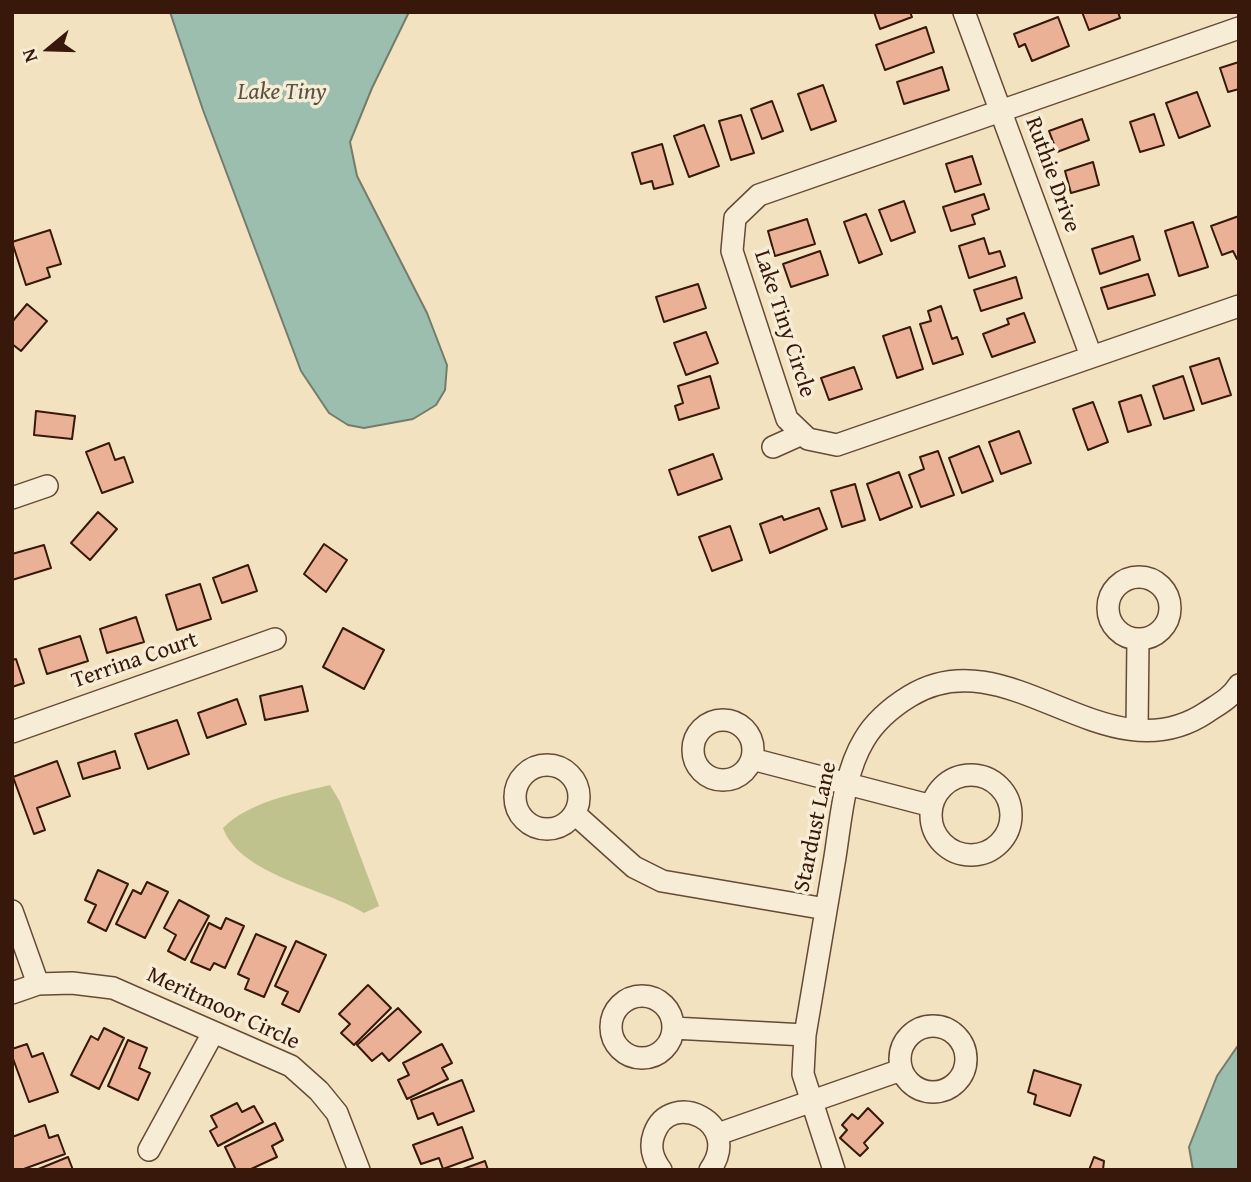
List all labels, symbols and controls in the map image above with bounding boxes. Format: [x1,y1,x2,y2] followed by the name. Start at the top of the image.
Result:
[14,14,84,84] north arrow
[14,45,44,66] text: N
[237,79,327,107] water label: Lake Tiny
[1018,114,1086,236] street label: Ruthie Drive
[747,247,821,401] street label: Lake Tiny Circle
[68,627,202,695] street label: Terrina Court
[789,759,843,895] street label: Stardust Lane
[142,961,304,1057] street label: Meritmoor Circle

